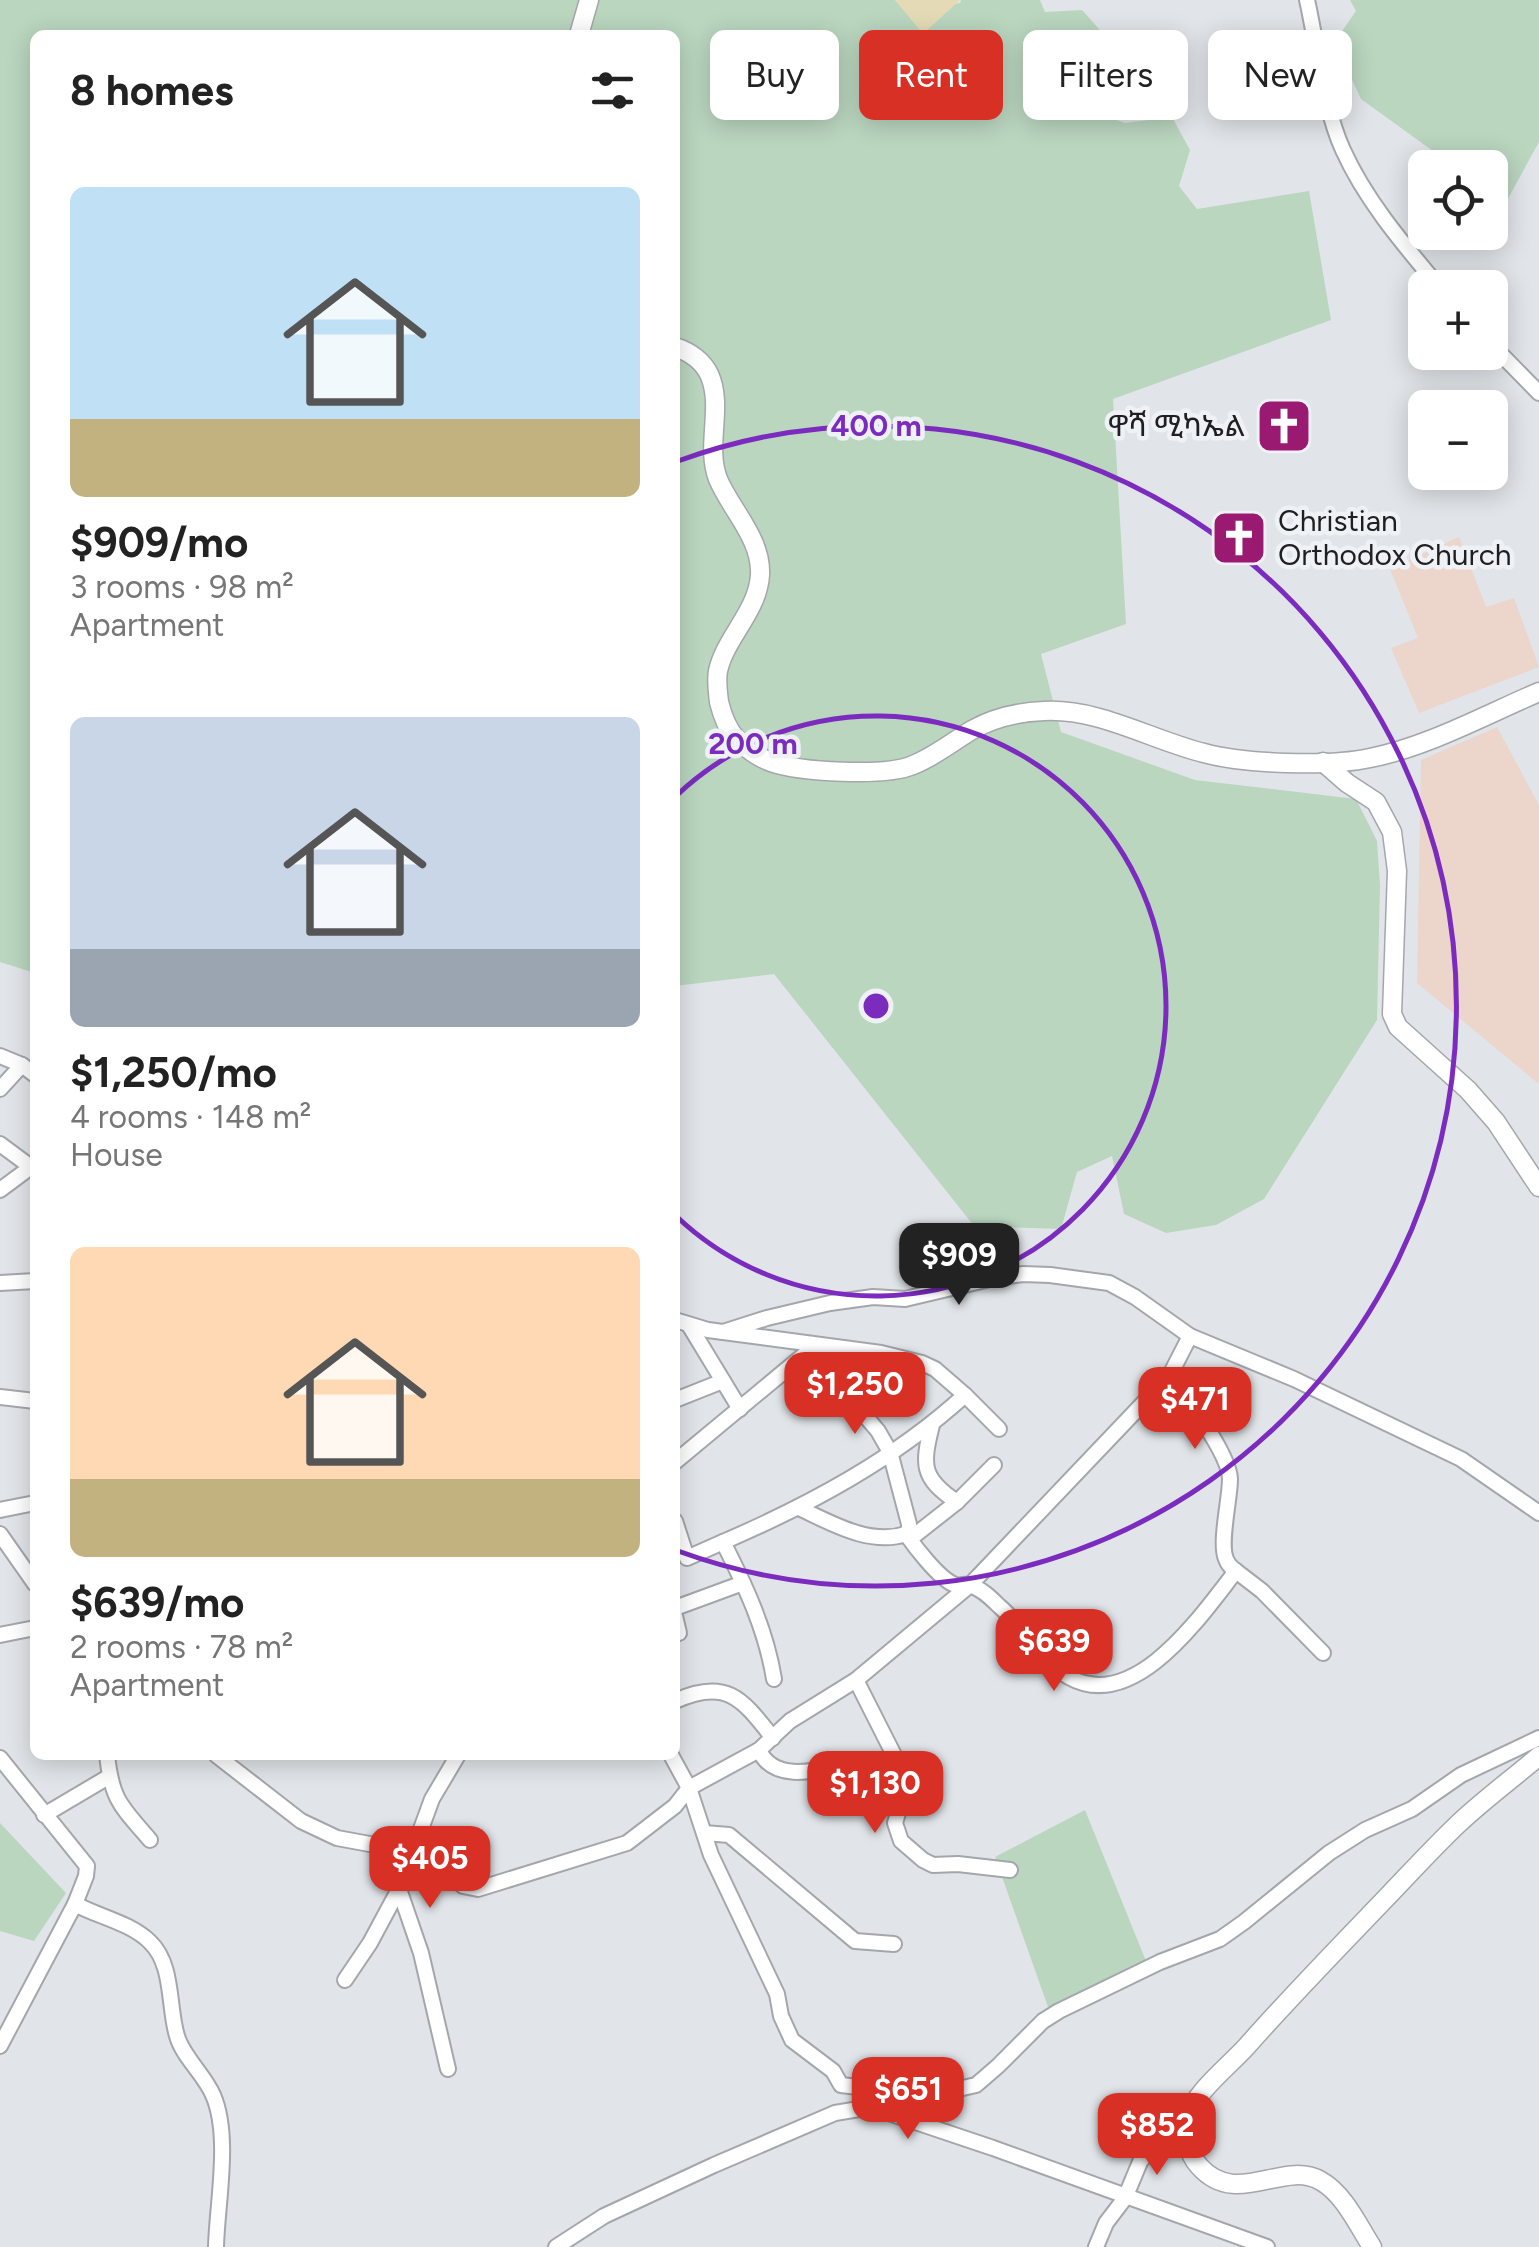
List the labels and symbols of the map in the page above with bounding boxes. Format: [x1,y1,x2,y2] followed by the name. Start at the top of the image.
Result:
[1254,396,1314,456] church icon: ዋሻ ሚካኤል
[830,407,922,444] text: 400 m
[1108,407,1245,444] place label: ዋሻ ሚካኤል
[1278,502,1512,573] place label: Christian Orthodox Church
[1209,508,1269,568] church icon: Christian Orthodox Church
[708,725,798,762] text: 200 m
[858,988,894,1024] centre of rings
[900,1223,1018,1308] pin: $909
[774,1352,936,1437] pin: $1,250
[1136,1367,1254,1452] pin: $471
[995,1609,1113,1694] pin: $639
[794,1751,956,1836] pin: $1,130
[371,1826,489,1911] pin: $405
[849,2057,967,2142] pin: $651
[1098,2093,1216,2178] pin: $852

